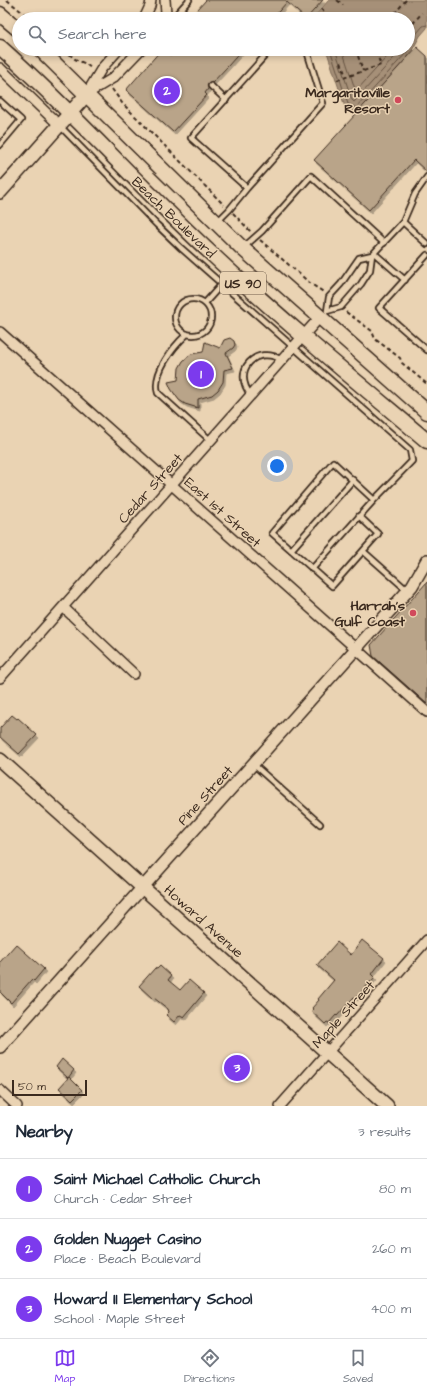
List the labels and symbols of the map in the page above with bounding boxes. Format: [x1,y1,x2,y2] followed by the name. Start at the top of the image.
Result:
[154,76,180,106] pin: 2
[305,83,390,119] place label: Margaritaville Resort
[393,95,403,105] marker: Margaritaville Resort
[127,172,220,263] street label: Beach Boulevard
[220,272,266,294] road number: US 90
[188,359,214,389] pin: 1
[114,449,188,528] street label: Cedar Street
[267,456,287,476] your location
[180,473,265,553] street label: East 1st Street
[334,596,405,632] place label: Harrah's Gulf Coast
[408,608,418,618] marker: Harrah's Gulf Coast
[173,761,238,830] street label: Pine Street
[159,881,248,963] street label: Howard Avenue
[308,976,380,1053] street label: Maple Street
[224,1053,250,1083] pin: 3
[12,1078,87,1097] scale bar

